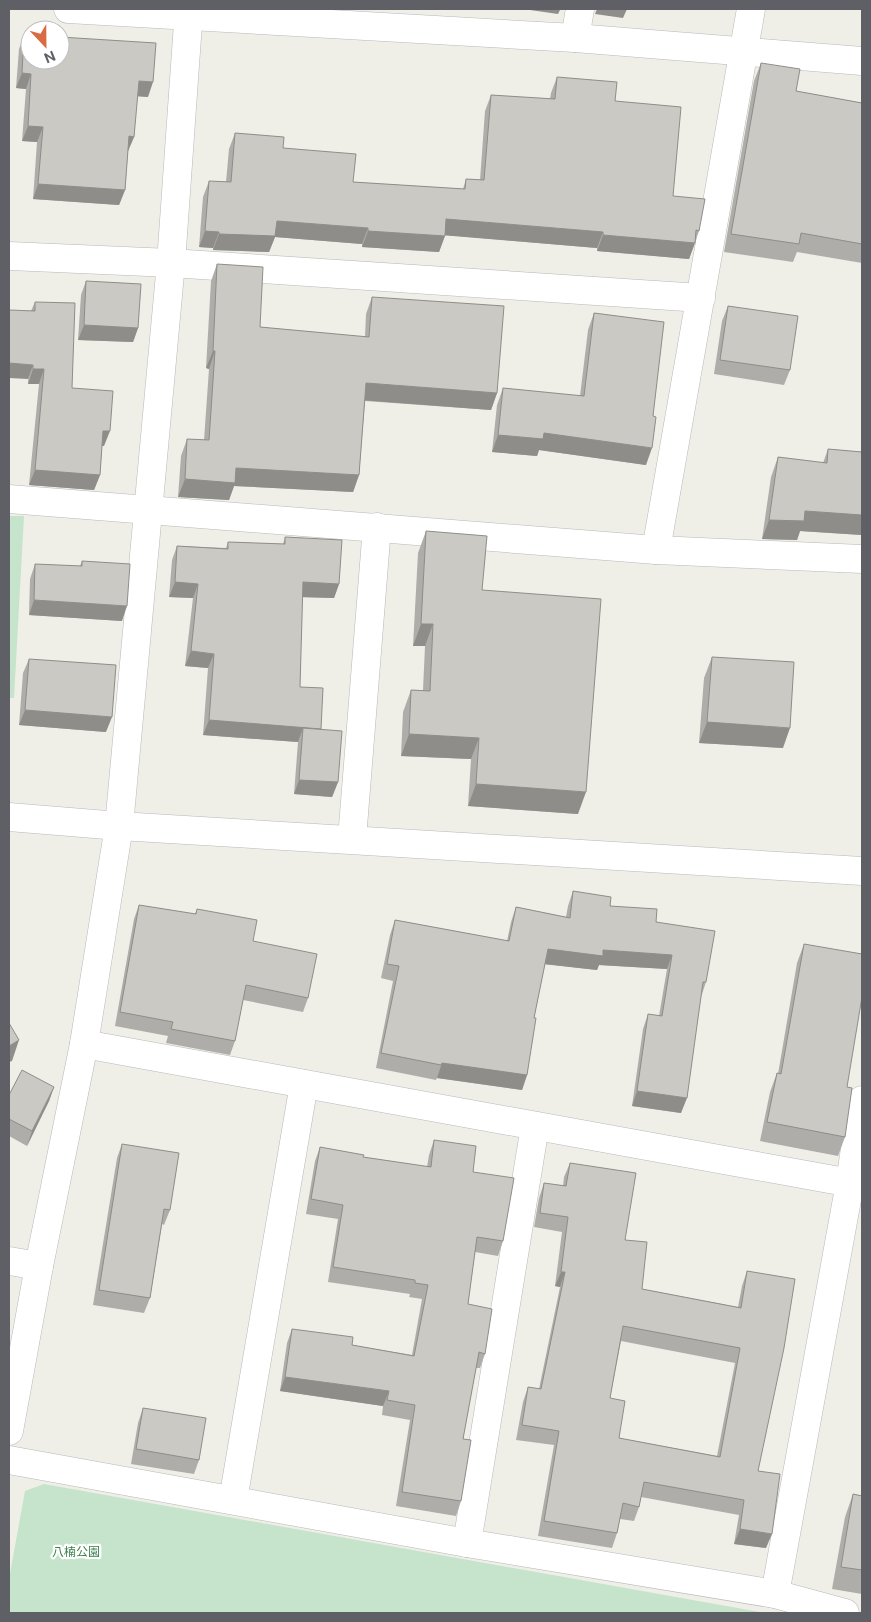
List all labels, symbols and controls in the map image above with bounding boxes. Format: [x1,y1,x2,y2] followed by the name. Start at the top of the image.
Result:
[20,20,70,70] north arrow
[42,48,58,67] text: N
[52,1545,100,1559] park label: 八楠公園

